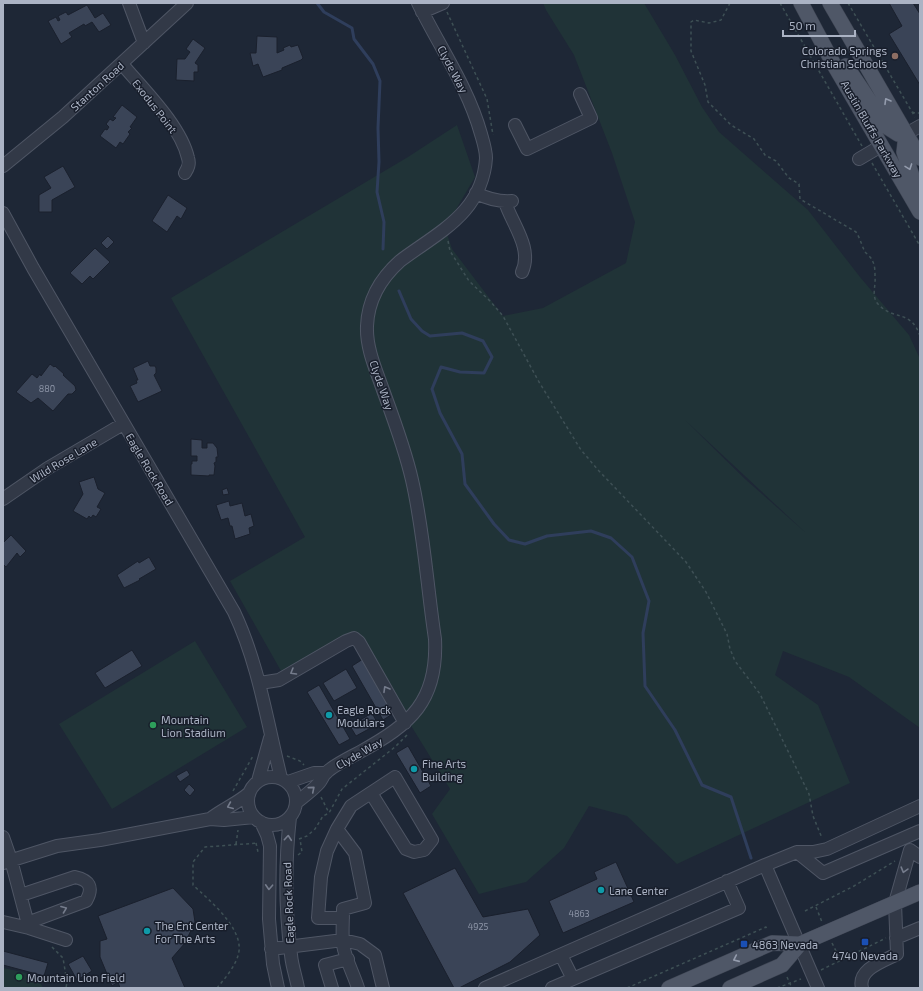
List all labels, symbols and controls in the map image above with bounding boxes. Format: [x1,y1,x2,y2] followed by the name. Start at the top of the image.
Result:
[783,12,855,38] scale bar
[789,18,816,32] text: 50 m
[435,43,471,95] street label: Clyde Way
[801,44,887,70] place label: Colorado Springs Christian Schools
[890,51,900,61] marker: Colorado Springs Christian Schools
[68,59,126,113] street label: Stanton Road
[130,77,180,135] street label: Exodus Point
[839,78,905,180] street label: Austin Bluffs Parkway
[884,98,891,105] one-way arrow
[904,164,912,171] one-way arrow
[367,358,397,412] street label: Clyde Way
[39,383,55,394] house number: 880
[123,431,177,507] street label: Eagle Rock Road
[27,435,99,485] street label: Wild Rose Lane
[290,667,297,674] one-way arrow
[383,686,390,693] one-way arrow
[337,703,391,729] place label: Eagle Rock Modulars
[324,710,334,720] marker: Eagle Rock Modulars
[161,713,226,739] place label: Mountain Lion Stadium
[148,720,158,730] marker: Mountain Lion Stadium
[333,734,385,772] street label: Clyde Way
[422,757,467,783] place label: Fine Arts Building
[409,764,419,774] marker: Fine Arts Building
[308,787,315,794] one-way arrow
[226,802,233,810] one-way arrow
[283,835,292,841] one-way arrow
[280,862,296,944] street label: Eagle Rock Road
[900,867,909,874] one-way arrow
[265,884,273,890] one-way arrow
[609,884,669,897] place label: Lane Center
[596,885,606,895] marker: Lane Center
[60,906,67,914] one-way arrow
[568,908,590,919] house number: 4863
[155,919,229,945] place label: The Ent Center For The Arts
[468,921,488,932] house number: 4925
[142,926,152,936] marker: The Ent Center For The Arts
[860,937,870,947] marker: 4740 Nevada
[752,938,818,951] place label: 4863 Nevada
[739,939,749,949] marker: 4863 Nevada
[832,949,898,962] place label: 4740 Nevada
[733,954,740,962] one-way arrow
[27,971,125,984] place label: Mountain Lion Field
[14,972,24,982] marker: Mountain Lion Field

